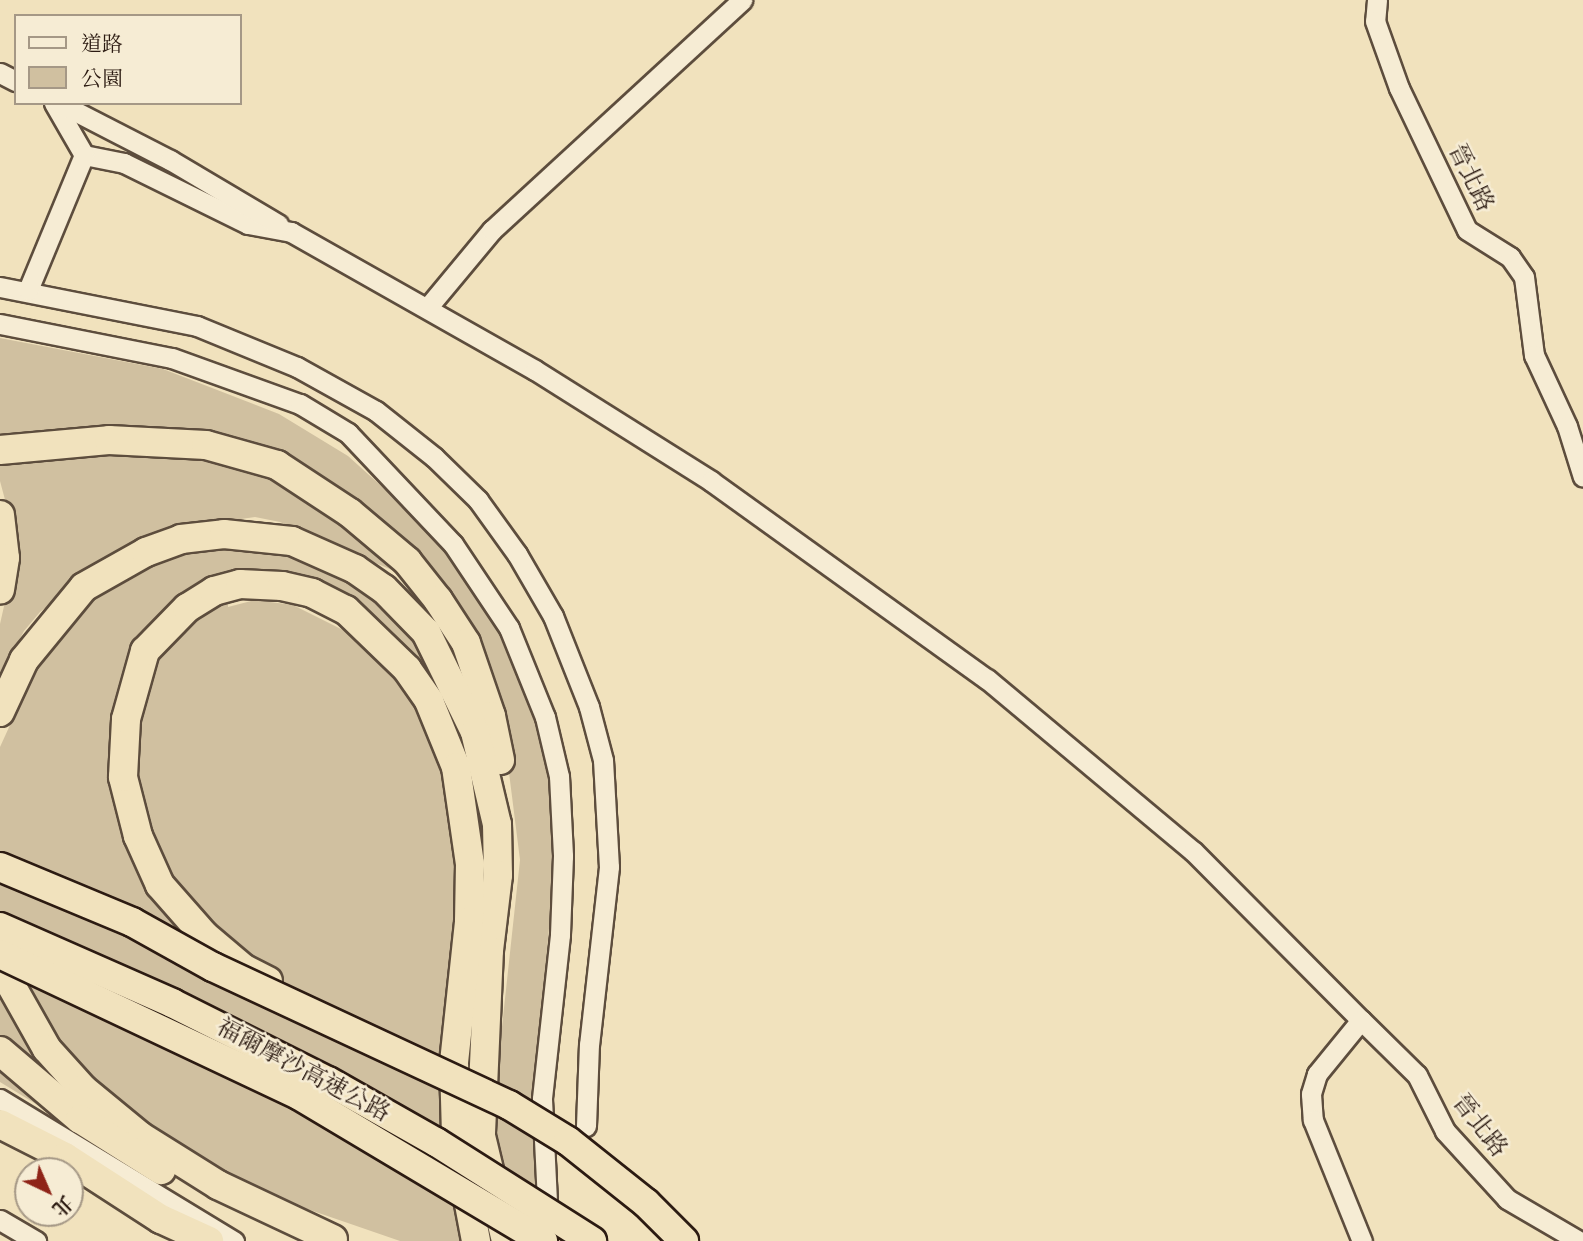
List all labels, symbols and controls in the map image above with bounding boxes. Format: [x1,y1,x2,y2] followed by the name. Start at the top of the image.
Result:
[14,14,242,105] legend
[81,32,123,58] text: 道路
[81,67,123,93] text: 公園
[1441,139,1499,217] street label: 晉北路
[211,1013,395,1129] street label: 福爾摩沙高速公路
[1445,1089,1513,1163] street label: 晉北路
[14,1157,84,1227] north arrow
[47,1190,77,1221] text: 北

